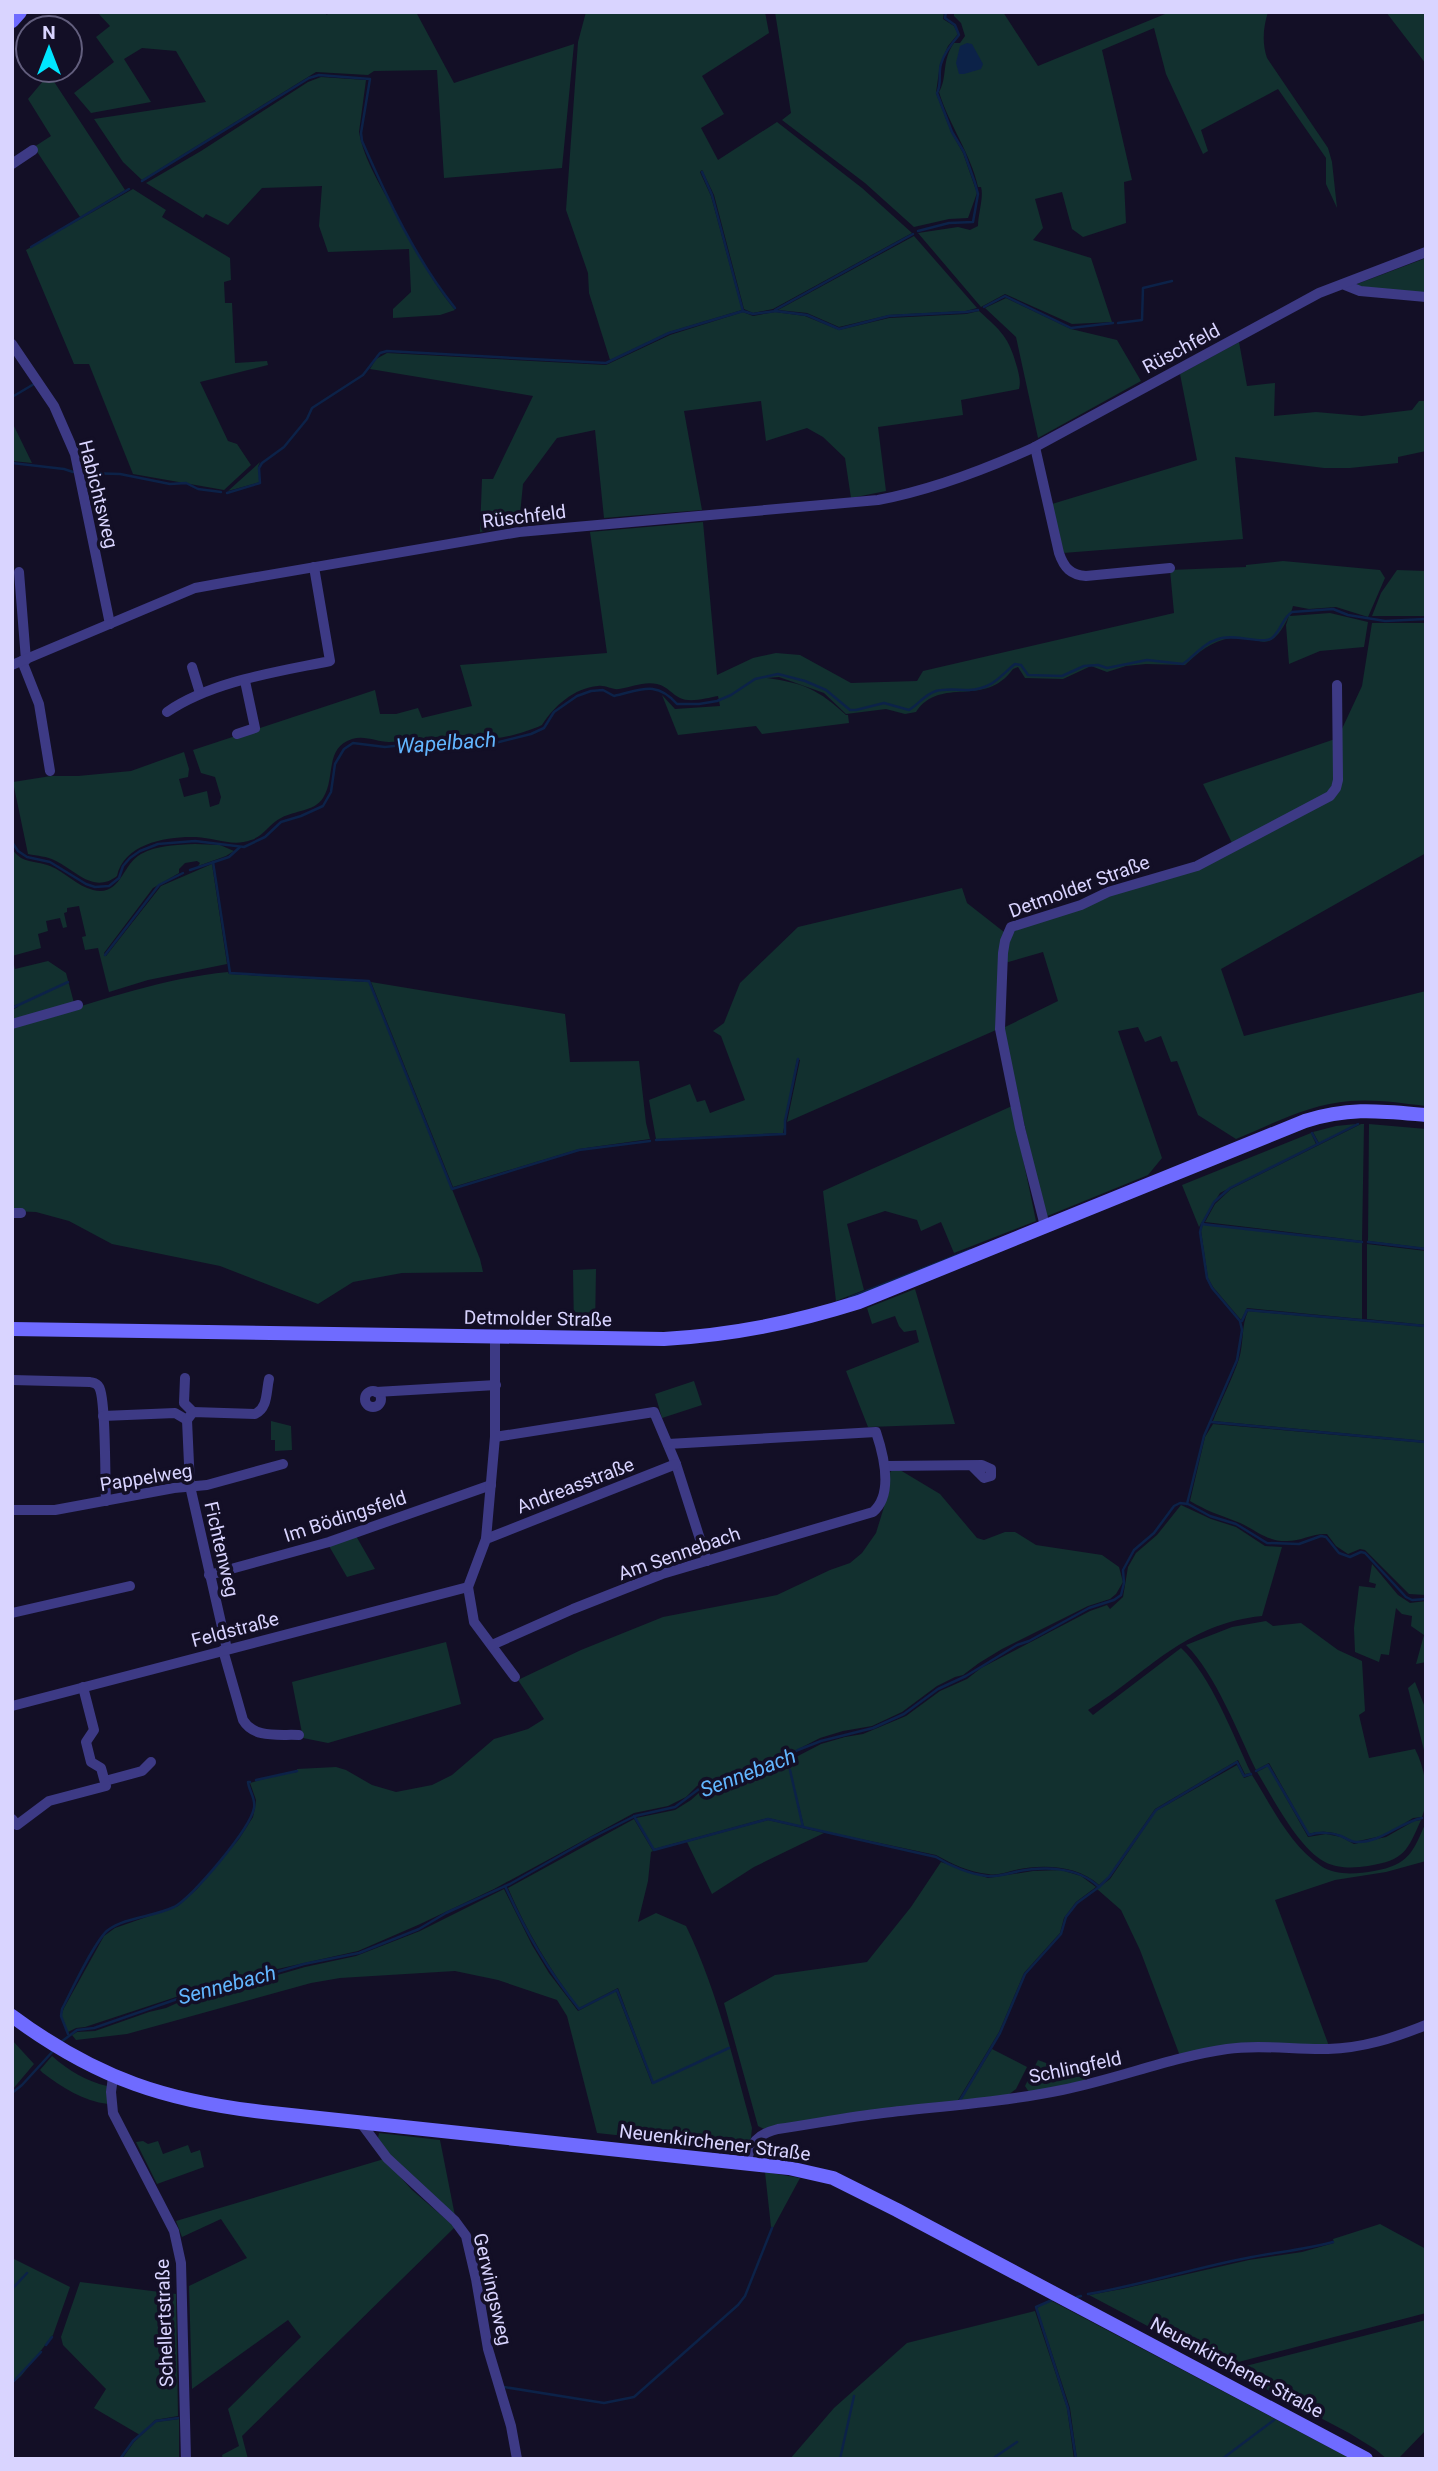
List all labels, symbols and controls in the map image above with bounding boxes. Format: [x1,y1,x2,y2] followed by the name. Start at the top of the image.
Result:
[14,14,84,84] north arrow
[42,21,56,44] text: N
[1139,319,1224,378] street label: Rüschfeld
[74,438,123,551] street label: Habichtsweg
[481,500,567,533] street label: Rüschfeld
[395,728,497,758] water label: Wapelbach
[1006,850,1153,923] street label: Detmolder Straße
[464,1306,612,1331] street label: Detmolder Straße
[513,1453,637,1518] street label: Andreasstraße
[98,1459,194,1496] street label: Pappelweg
[281,1486,409,1547] street label: Im Bödingsfeld
[199,1499,244,1599] street label: Fichtenweg
[615,1522,743,1585] street label: Am Sennebach
[189,1607,281,1652] street label: Feldstraße
[697,1744,799,1802] water label: Sennebach
[175,1960,279,2010] water label: Sennebach
[1027,2046,1123,2088] street label: Schlingfeld
[618,2119,812,2166] street label: Neuenkirchener Straße
[468,2231,517,2347] street label: Gerwingsweg
[151,2259,178,2387] street label: Schellertstraße
[1146,2312,1327,2423] street label: Neuenkirchener Straße

